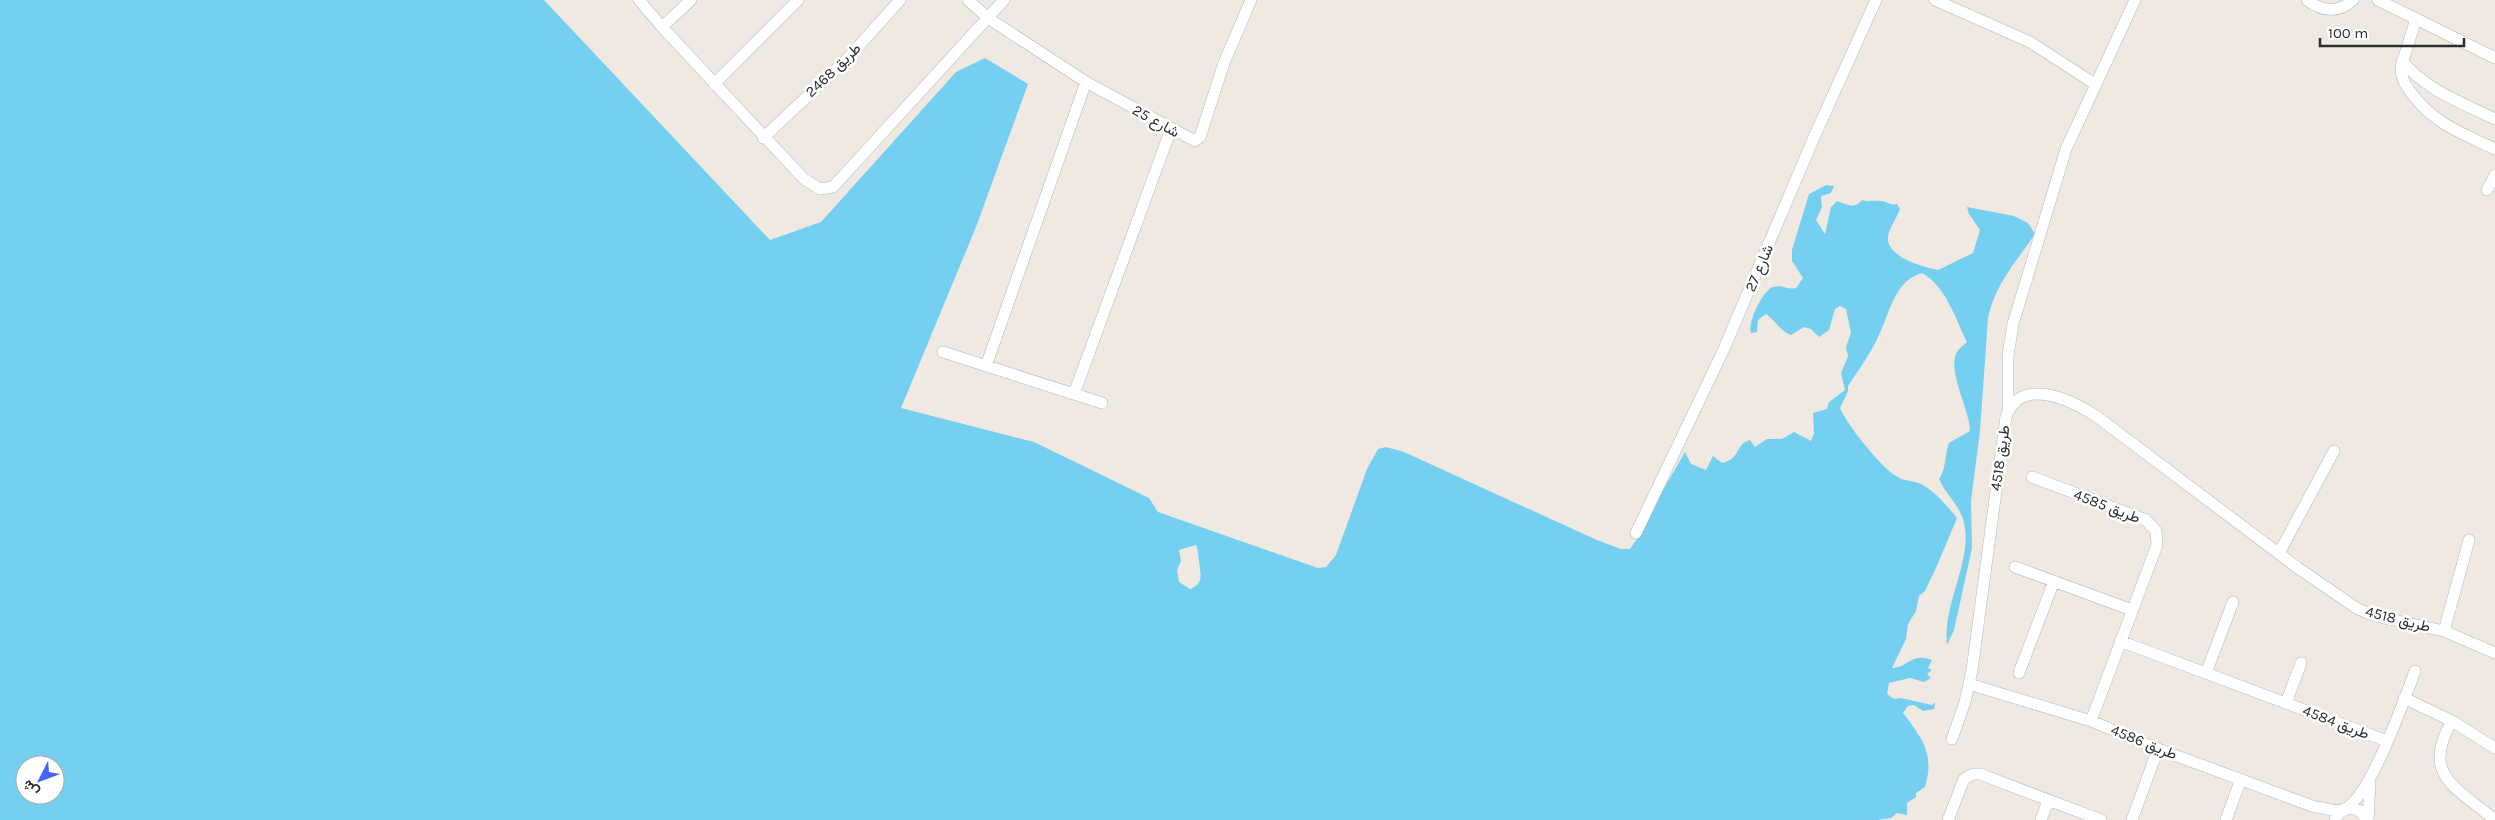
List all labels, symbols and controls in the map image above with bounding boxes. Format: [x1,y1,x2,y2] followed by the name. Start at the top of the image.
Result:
[2320,15,2464,47] scale bar
[2328,24,2368,42] text: 100 m
[801,39,865,102] street label: طريق 2468
[1128,101,1183,143] street label: شارع 25
[1741,242,1779,295] street label: شارع 27
[1986,424,2015,492] street label: طريق 4518
[2071,485,2143,528] street label: طريق 4585
[2363,602,2433,637] street label: طريق 4518
[2300,701,2372,744] street label: طريق 4584
[2108,721,2180,764] street label: طريق 4586
[15,755,65,805] north arrow
[19,776,43,800] text: ش

